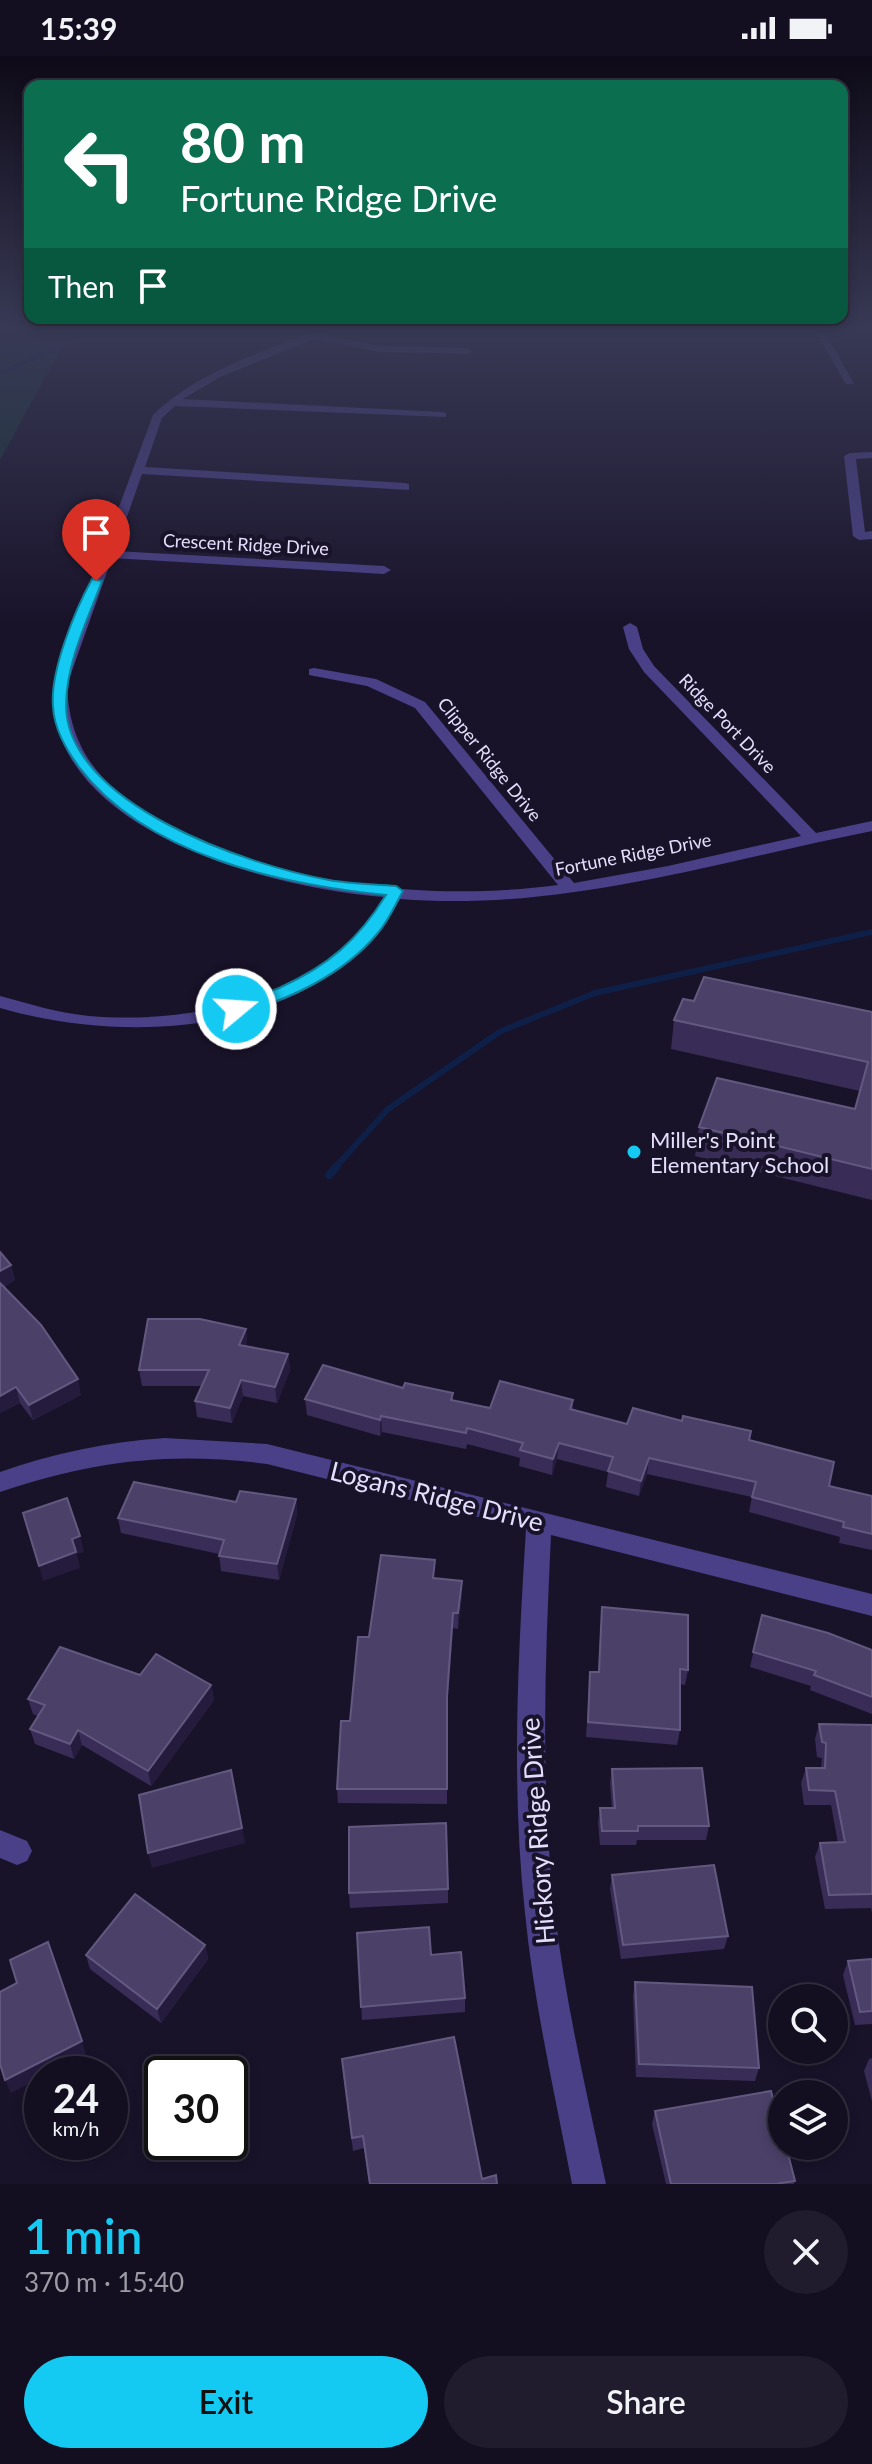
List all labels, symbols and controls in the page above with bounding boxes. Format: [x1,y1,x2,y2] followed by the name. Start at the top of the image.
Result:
[40,10,117,46] text: 15:39
[180,108,305,175] text: 80 m
[48,112,152,216] icon: left
[180,176,497,220] text: Fortune Ridge Drive
[131,264,175,308] icon: arrive
[48,268,115,304] text: Then
[62,499,130,581] pin
[74,511,118,555] icon: arrive
[162,529,330,559] street label: Crescent Ridge Drive
[675,669,781,777] street label: Ridge Port Drive
[433,693,547,825] street label: Clipper Ridge Drive
[553,828,713,880] street label: Fortune Ridge Drive
[194,967,278,1051] position arrow
[650,1126,829,1178] place label: Miller's Point Elementary School
[625,1143,643,1161] marker: Miller's Point Elementary School
[327,1454,547,1538] street label: Logans Ridge Drive
[513,1717,561,1945] street label: Hickory Ridge Drive
[768,1984,848,2160] map controls
[768,1984,848,2064] button: search
[144,2056,248,2160] speed limit sign: 30
[53,2074,99,2122] text: 24
[768,2080,848,2160] button: layers
[53,2116,99,2140] text: km/h
[24,2207,142,2264] text: 1 min
[764,2210,848,2294] button: close
[24,2266,184,2298] text: 370 m · 15:40
[24,2356,428,2448] button: Exit
[444,2356,848,2448] button: Share

